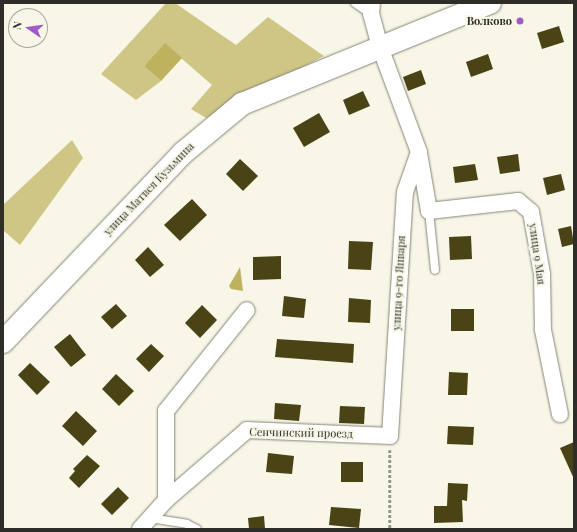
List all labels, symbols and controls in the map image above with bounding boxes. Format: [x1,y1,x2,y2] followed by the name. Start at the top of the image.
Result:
[8,8,48,48] north arrow
[467,14,512,28] place label: Волково
[515,16,525,26] marker: Волково
[9,20,25,31] text: N
[101,140,197,238] street label: улица Матвея Кузьмина
[526,223,548,285] street label: улица 9 Мая
[390,235,408,331] street label: улица 9-го Января
[249,425,353,441] street label: Сенчинский проезд

